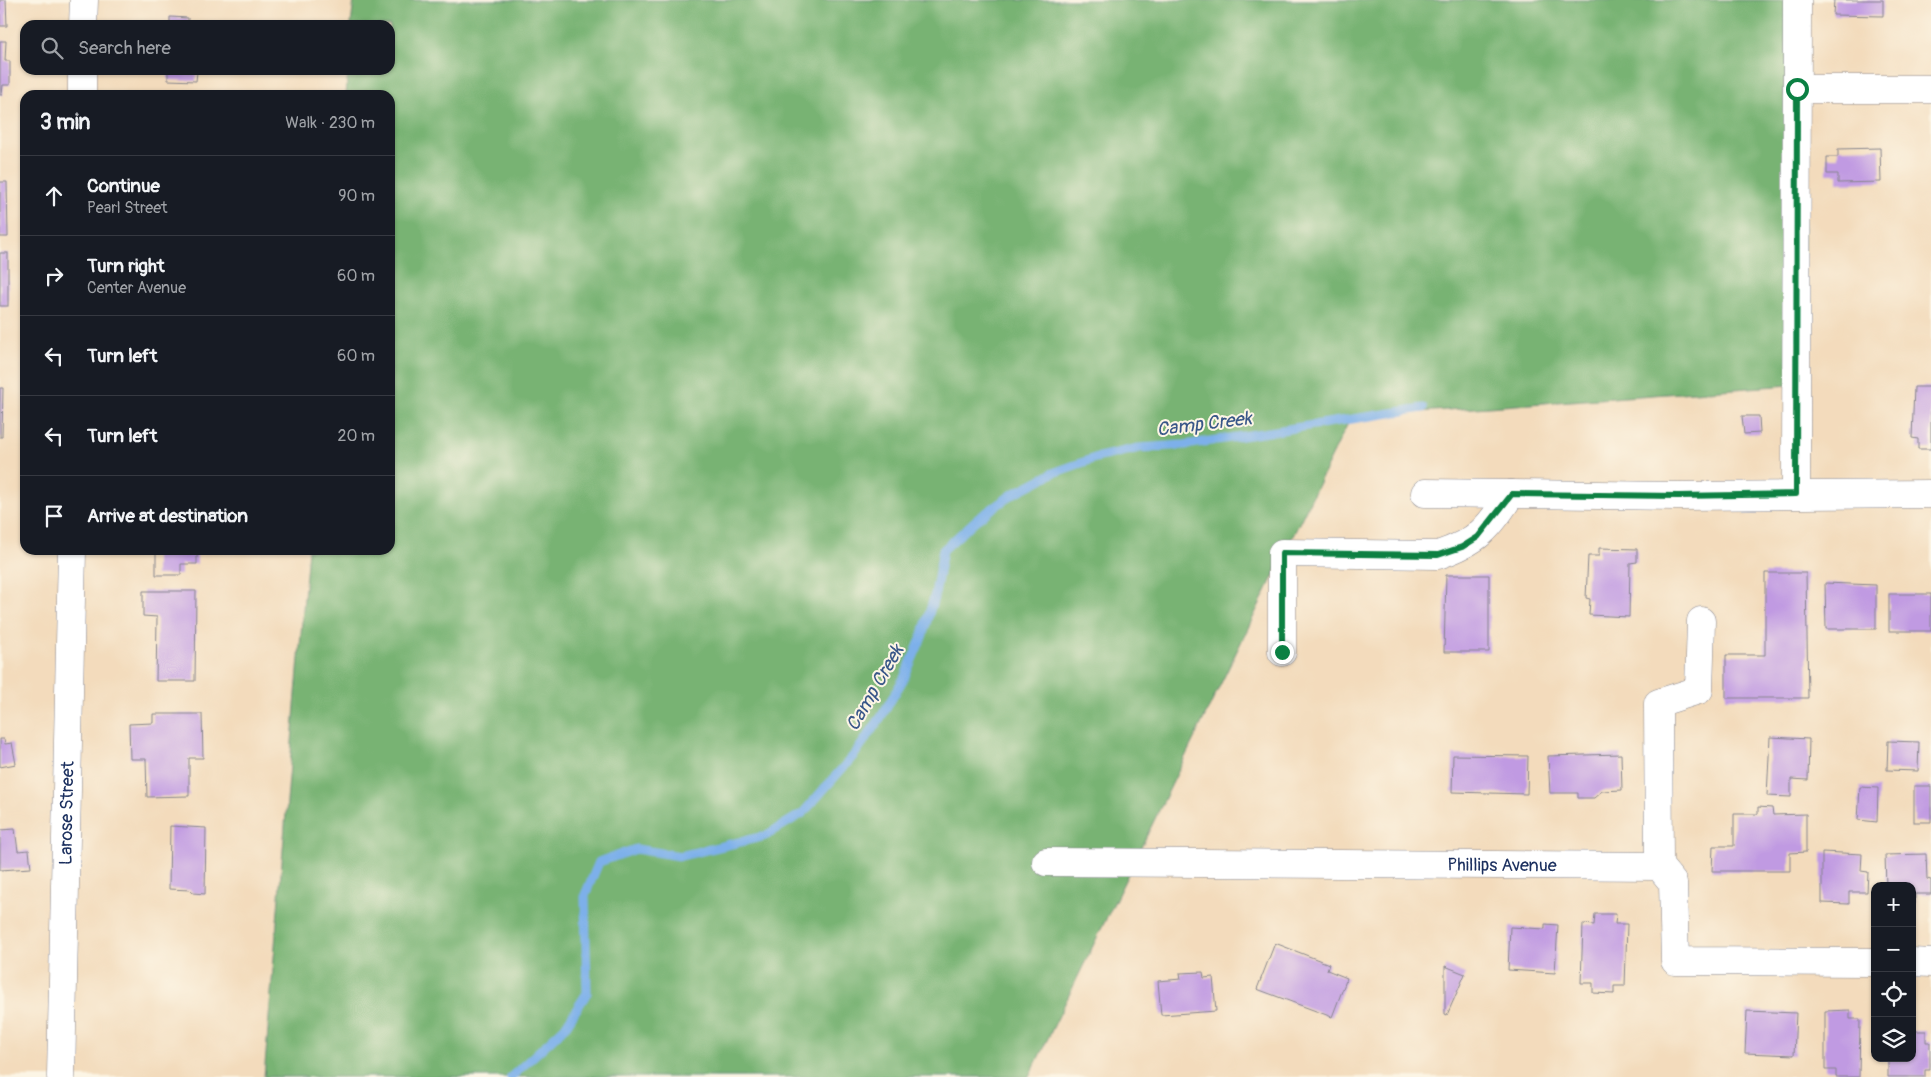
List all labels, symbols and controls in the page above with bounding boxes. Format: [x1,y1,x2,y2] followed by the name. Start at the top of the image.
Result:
[20,20,395,75] search box
[38,34,66,62] icon: search
[78,36,171,60] text: Search here
[1786,78,1809,101] route start
[40,109,90,136] text: 3 min
[285,113,375,133] text: Walk · 230 m
[87,174,160,198] text: Continue
[40,182,68,210] icon: ahead
[338,186,375,206] text: 90 m
[87,198,168,218] text: Pearl Street
[87,254,165,278] text: Turn right
[40,262,68,290] icon: right
[337,266,375,286] text: 60 m
[87,278,186,298] text: Center Avenue
[40,342,68,370] icon: left
[87,344,157,368] text: Turn left
[337,346,375,366] text: 60 m
[1155,406,1255,442] water label: Camp Creek
[40,422,68,450] icon: left
[87,424,157,448] text: Turn left
[337,426,375,446] text: 20 m
[40,502,68,530] icon: arrive
[87,504,248,528] text: Arrive at destination
[841,639,910,735] water label: Camp Creek
[1271,641,1294,664] route end
[54,760,79,865] street label: Larose Street
[1447,853,1557,877] street label: Phillips Avenue
[1871,882,1916,1062] map controls
[1871,882,1916,927] button: +
[1871,927,1916,972] button: −
[1871,972,1916,1017] button: locate
[1871,1017,1916,1062] button: layers

